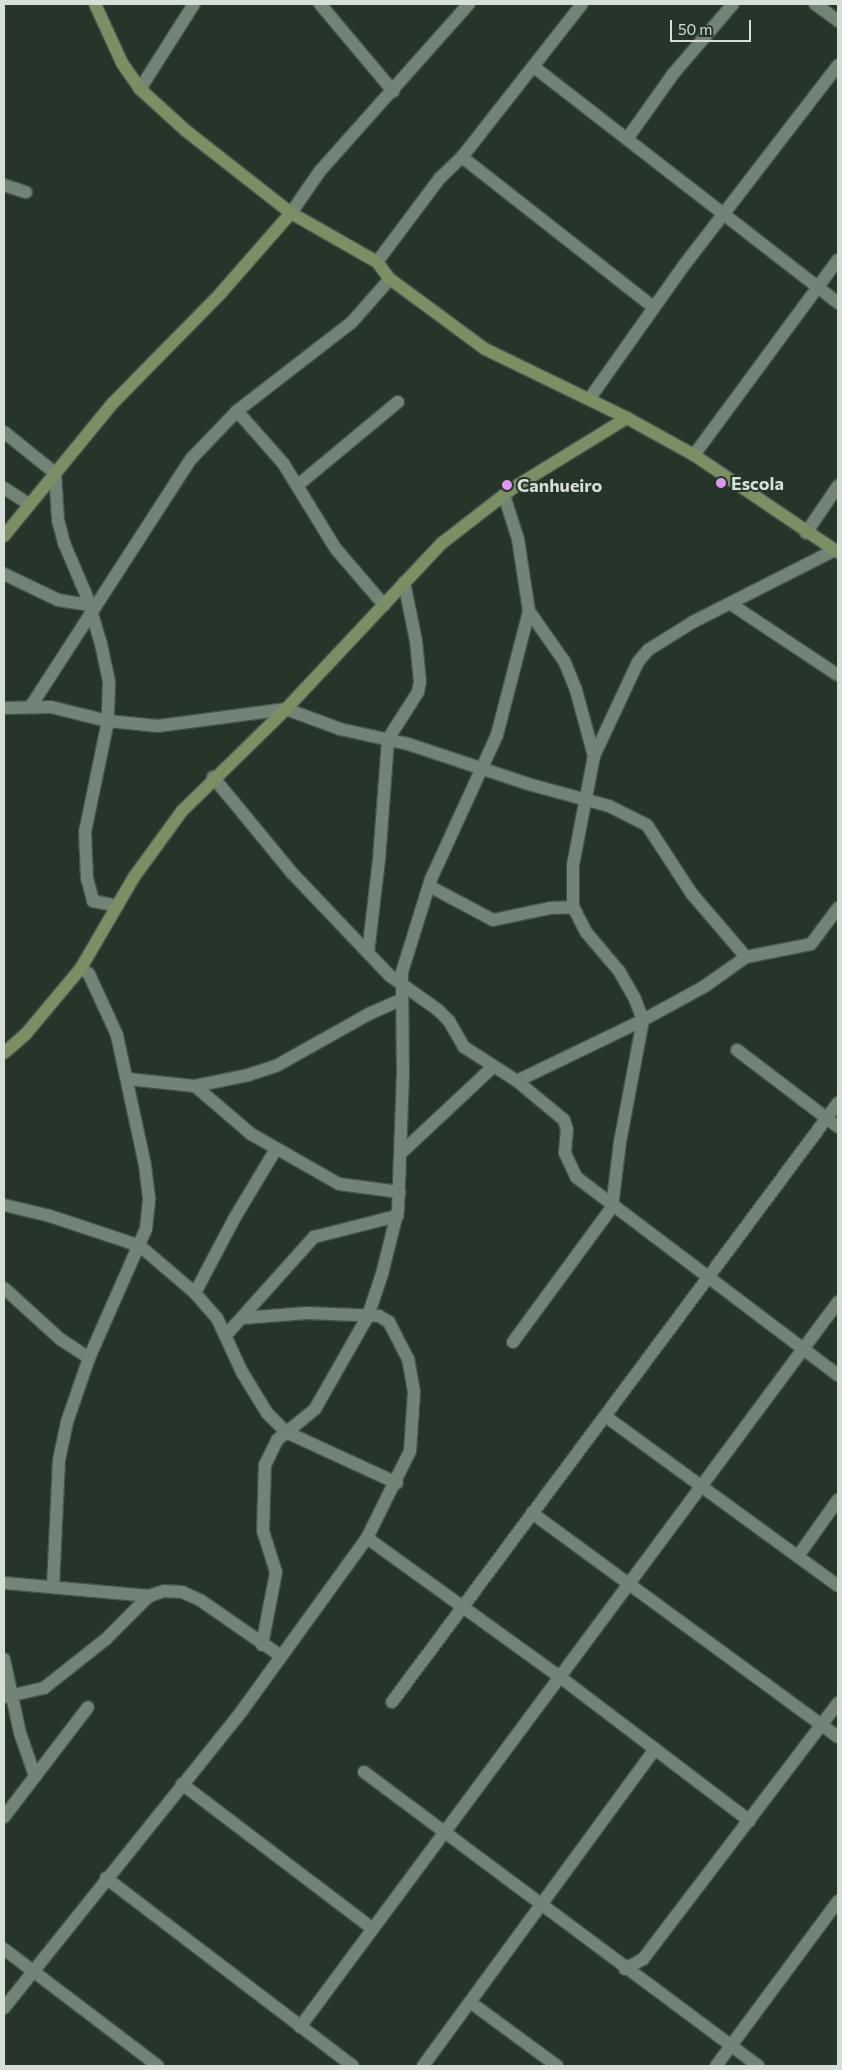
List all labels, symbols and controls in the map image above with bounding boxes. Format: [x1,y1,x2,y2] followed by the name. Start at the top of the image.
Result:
[672,10,753,42] scale bar
[678,20,712,38] text: 50 m
[731,472,784,494] place label: Escola
[517,474,602,496] place label: Canhueiro
[715,477,727,489] marker: Escola
[501,479,513,491] marker: Canhueiro

